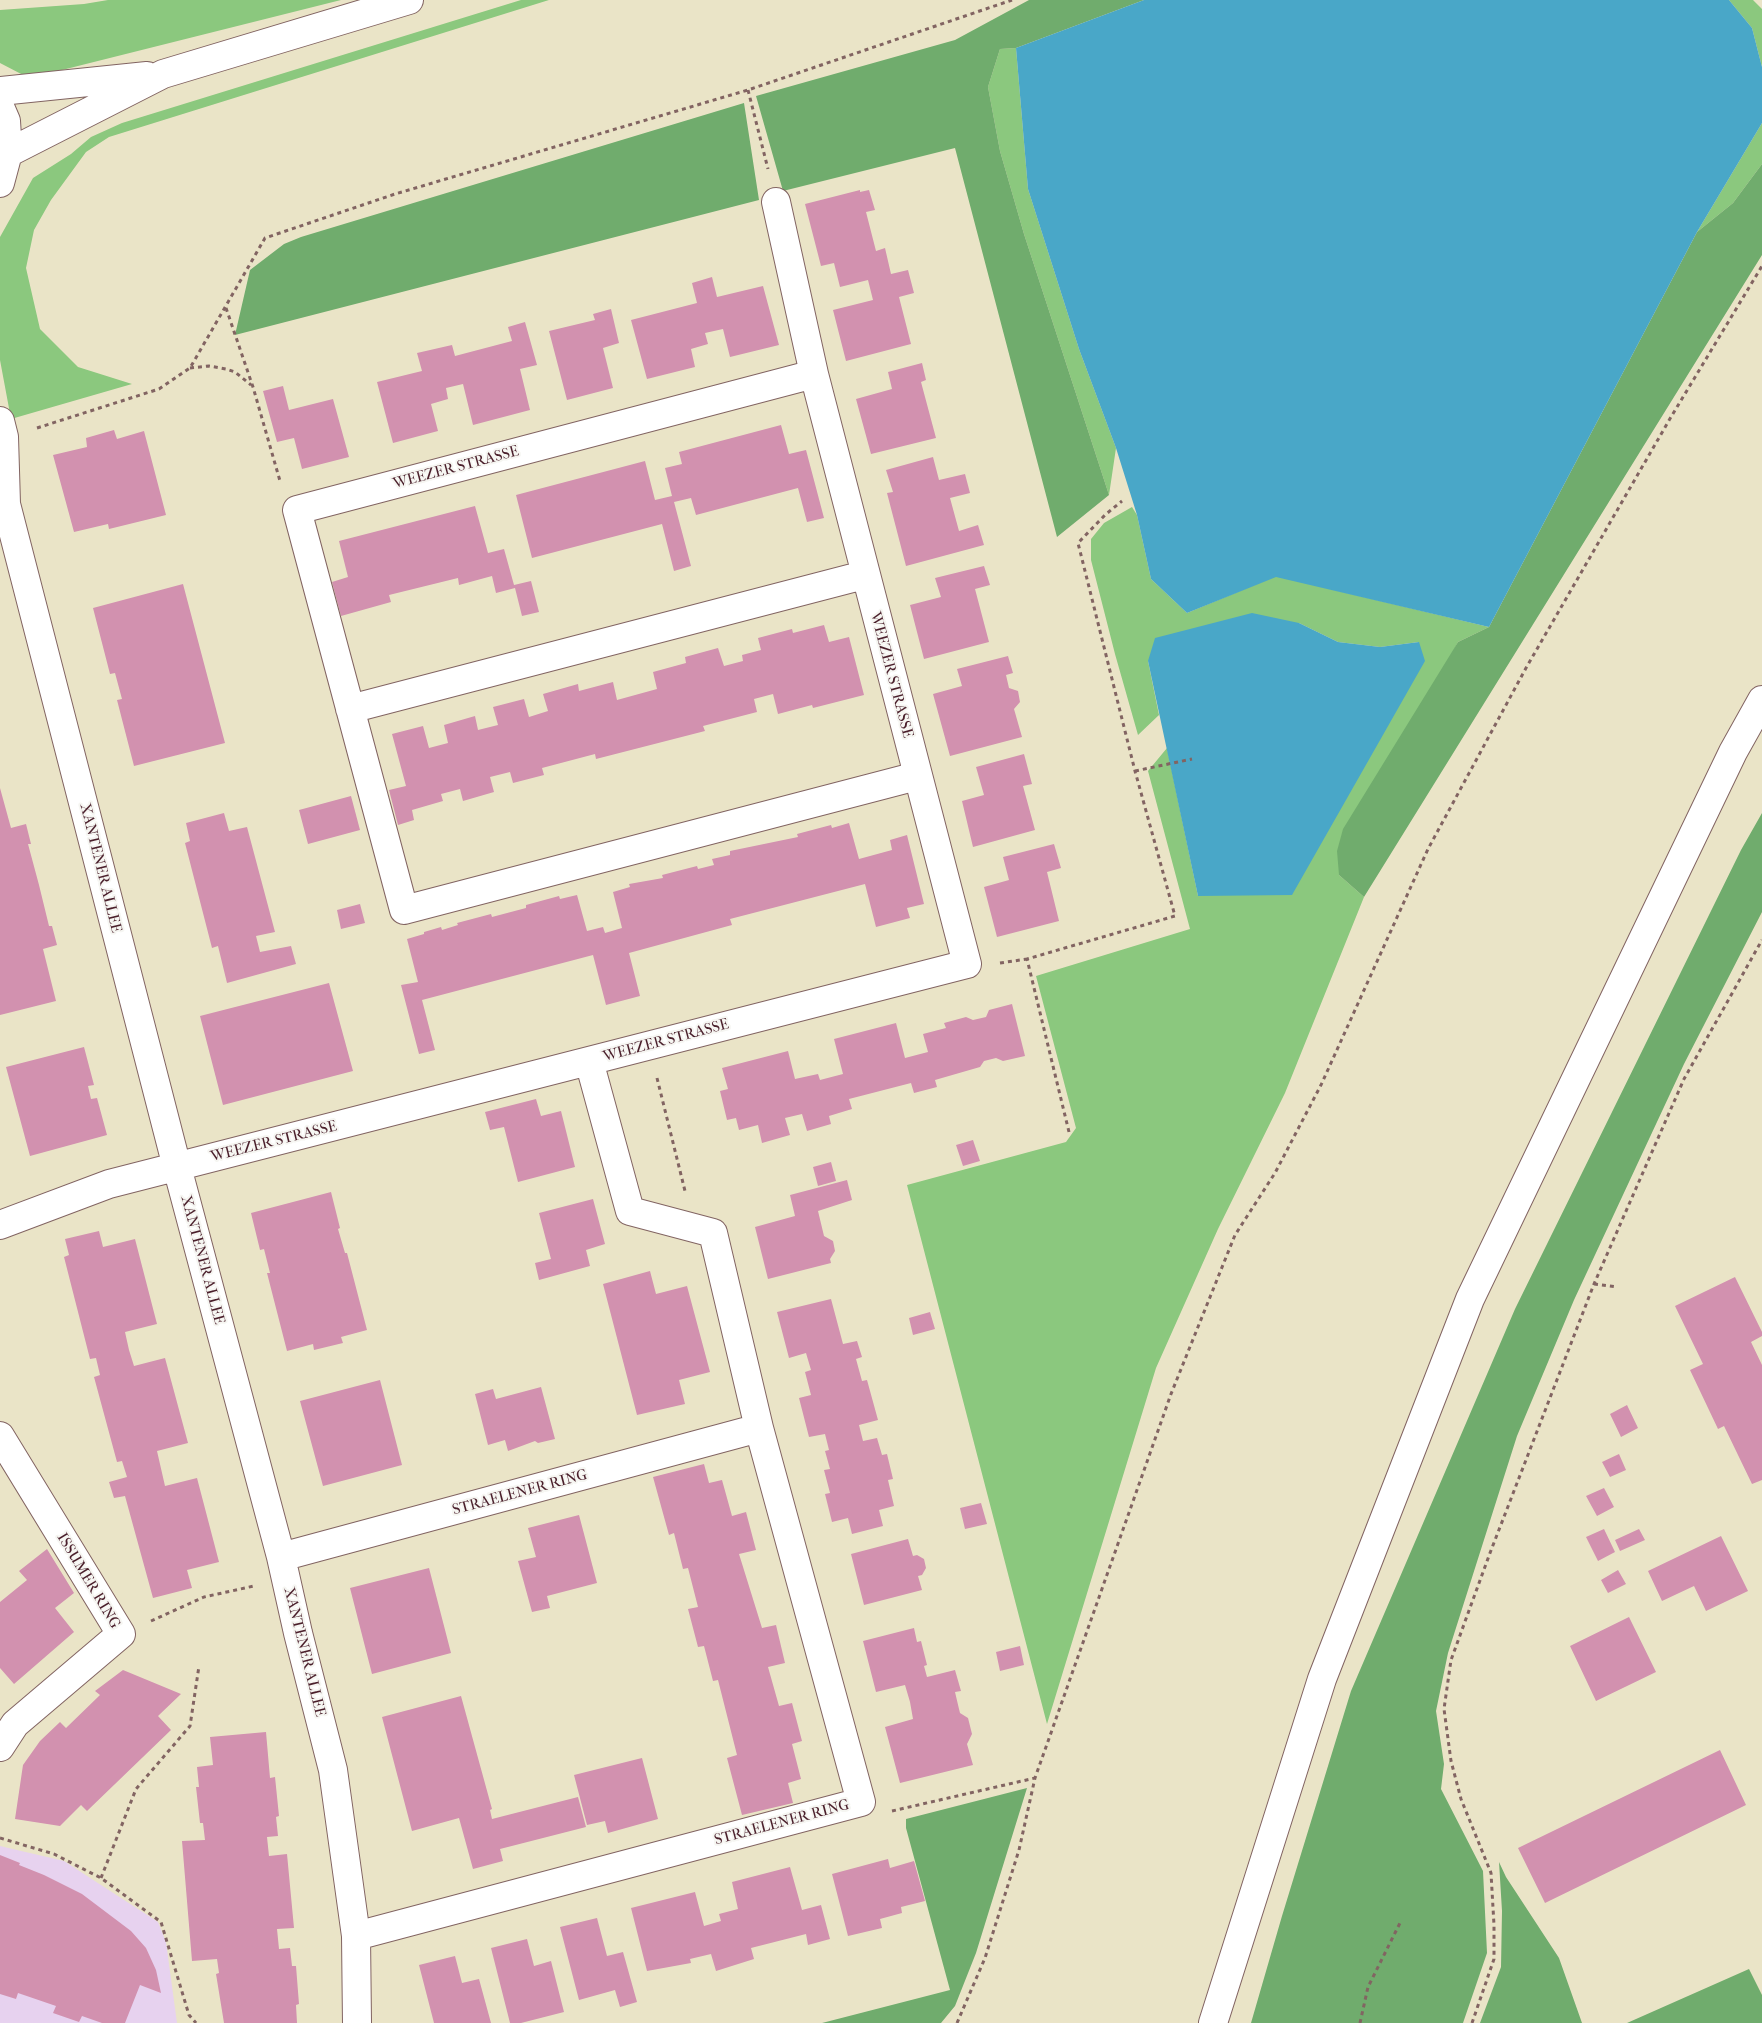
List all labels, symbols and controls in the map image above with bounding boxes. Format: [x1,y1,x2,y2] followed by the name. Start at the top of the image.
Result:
[391,443,521,493] street label: WEEZER STRASSE
[866,610,916,740] street label: WEEZER STRASSE
[75,801,125,935] street label: XANTENER ALLEE
[601,1016,731,1066] street label: WEEZER STRASSE
[209,1118,339,1166] street label: WEEZER STRASSE
[176,1194,228,1326] street label: XANTENER ALLEE
[451,1466,589,1520] street label: STRAELENER RING
[52,1530,124,1632] street label: ISSUMER RING
[279,1585,329,1719] street label: XANTENER ALLEE
[713,1796,851,1850] street label: STRAELENER RING

